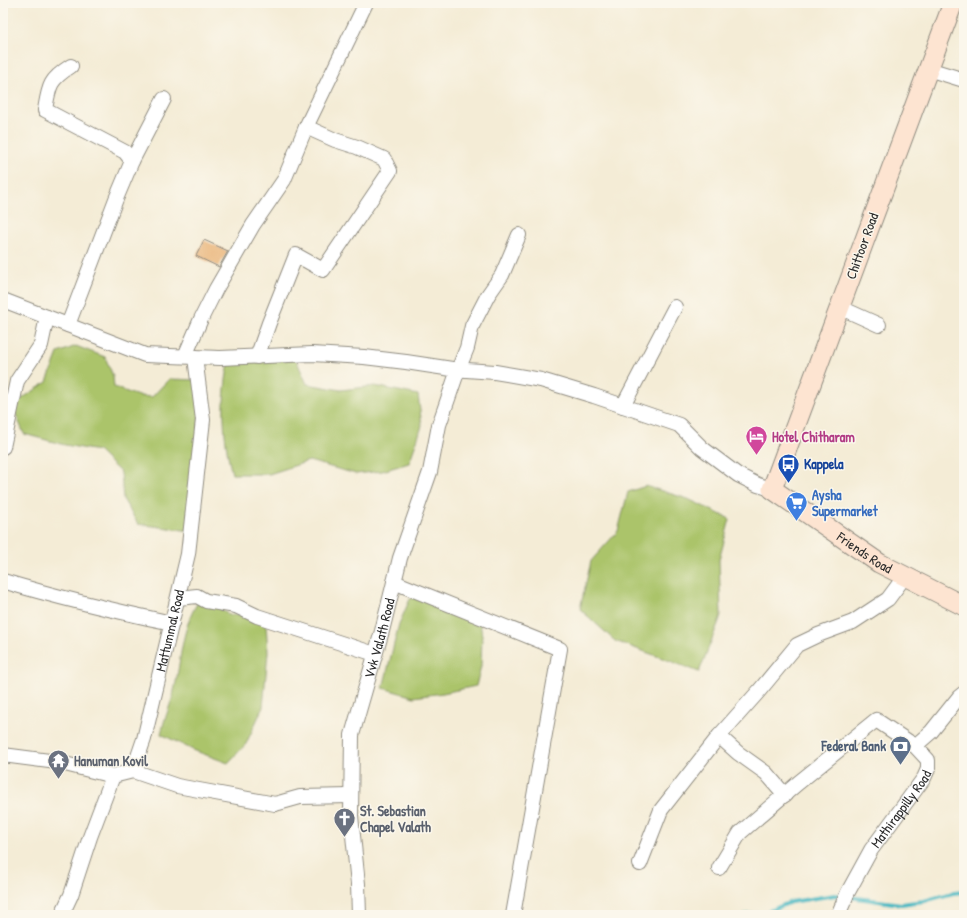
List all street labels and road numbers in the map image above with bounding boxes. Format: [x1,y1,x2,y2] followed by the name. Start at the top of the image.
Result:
[841,210,882,282] street label: Chittoor Road
[833,526,896,577] street label: Friends Road
[150,587,188,673] street label: Mattummal Road
[359,596,399,680] street label: Vvk Valath Road
[866,767,936,851] street label: Mathirappilly Road

